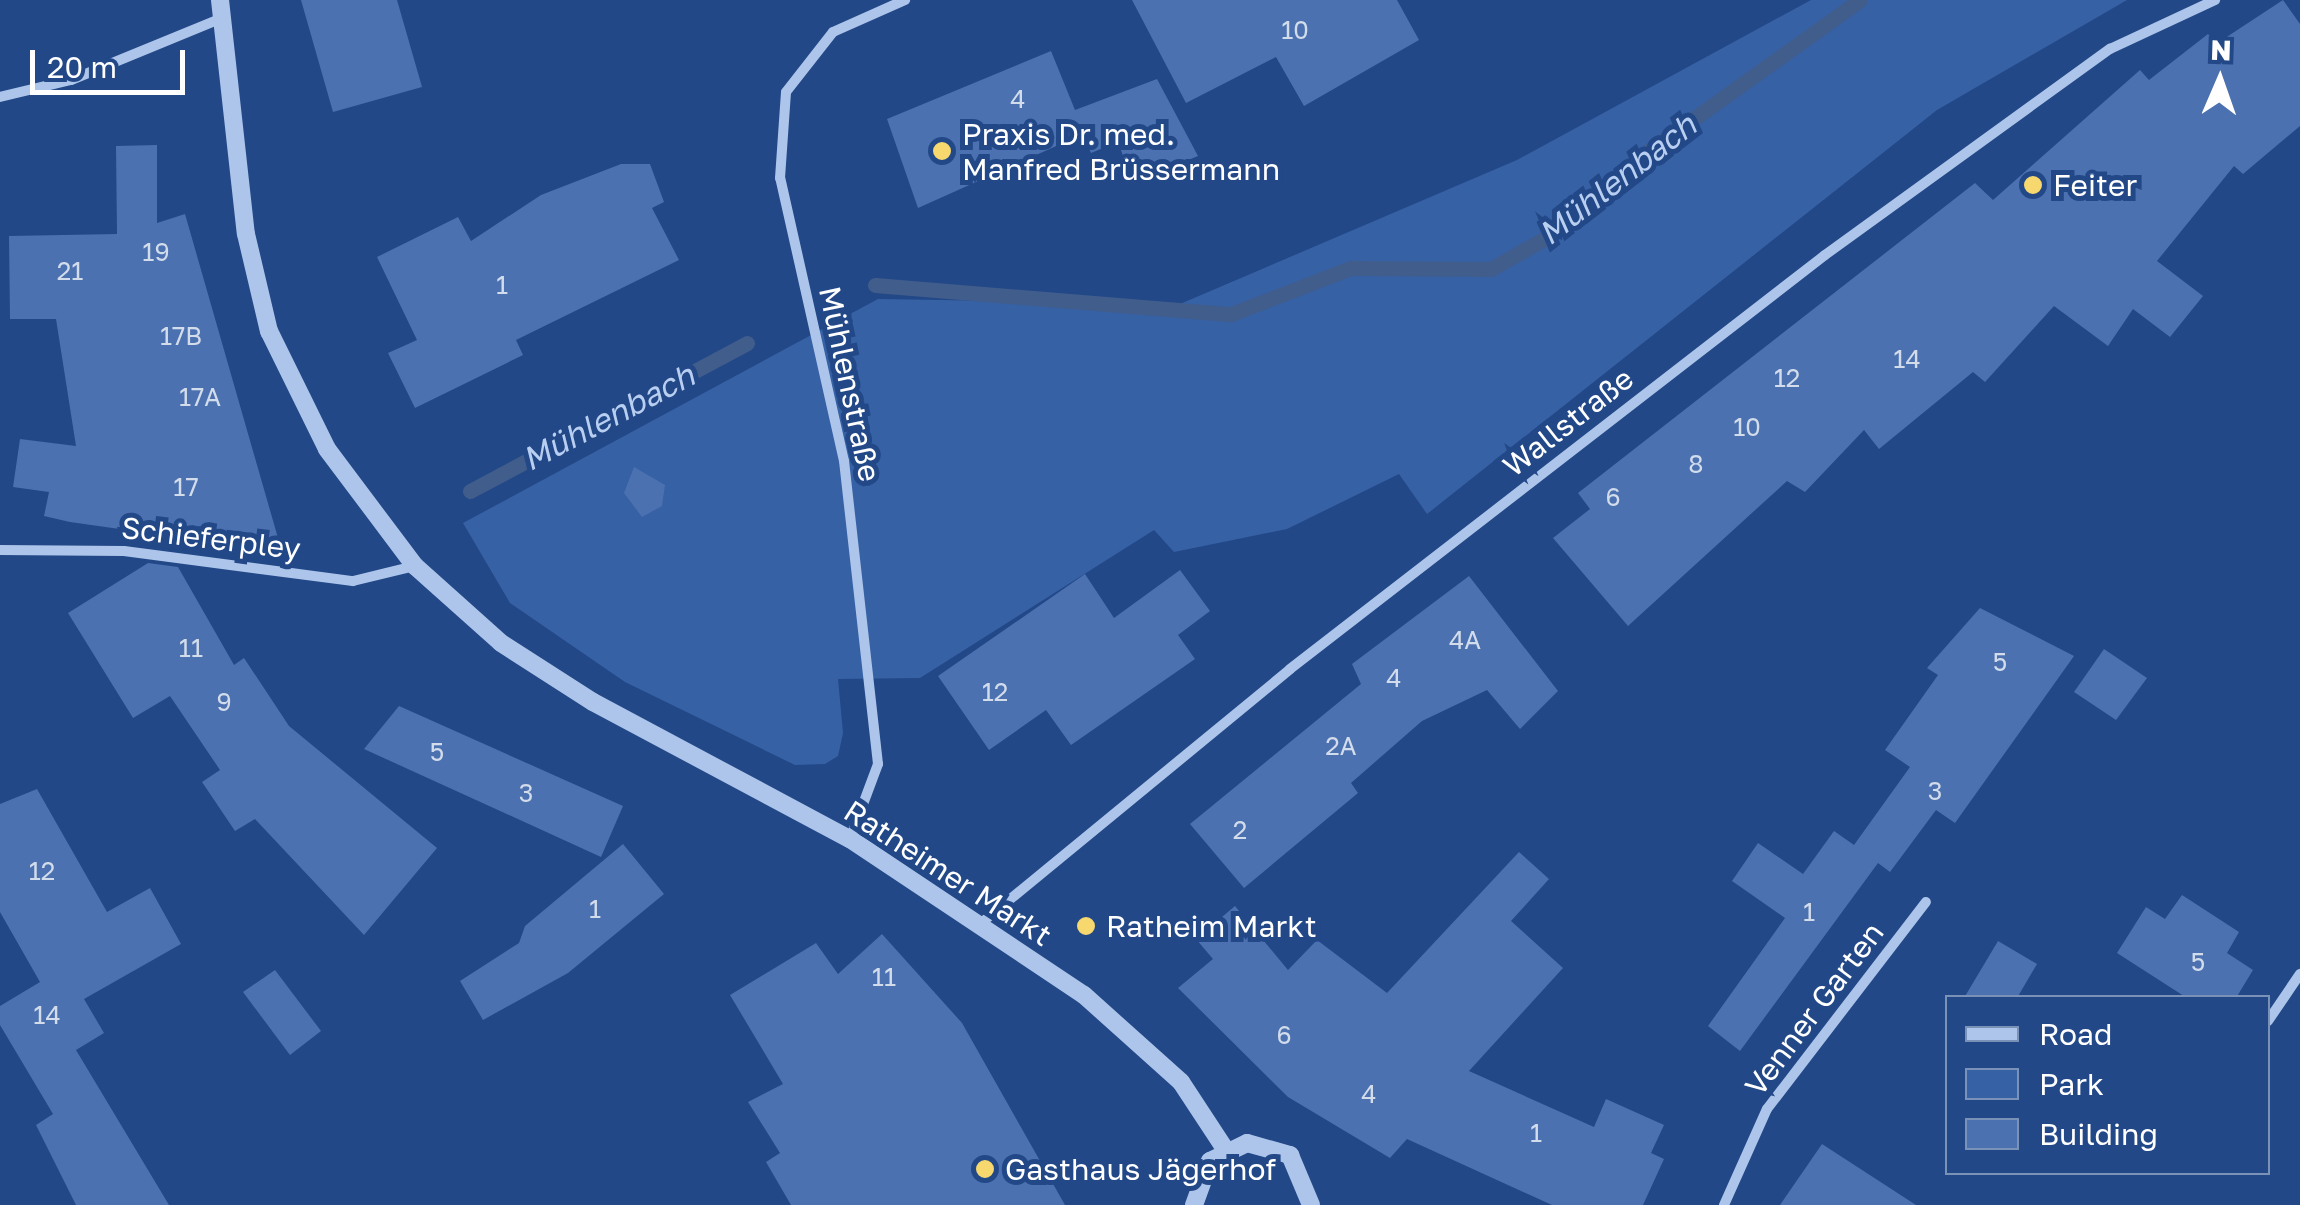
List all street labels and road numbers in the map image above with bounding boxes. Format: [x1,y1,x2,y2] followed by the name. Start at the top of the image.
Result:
[812,283,888,485] street label: Mühlenstraße
[1496,360,1640,484] street label: Wallstraße
[119,509,303,567] street label: Schieferpley
[838,793,1058,953] street label: Ratheimer Markt
[1737,915,1891,1103] street label: Venner Garten

